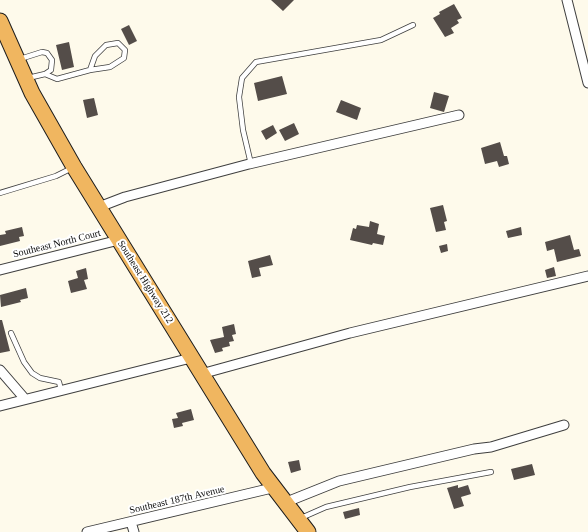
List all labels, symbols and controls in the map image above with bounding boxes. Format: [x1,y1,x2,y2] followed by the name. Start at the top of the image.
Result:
[12,227,102,261] street label: Southeast North Court
[115,238,175,326] street label: Southeast Highway 212
[128,483,226,517] street label: Southeast 187th Avenue

